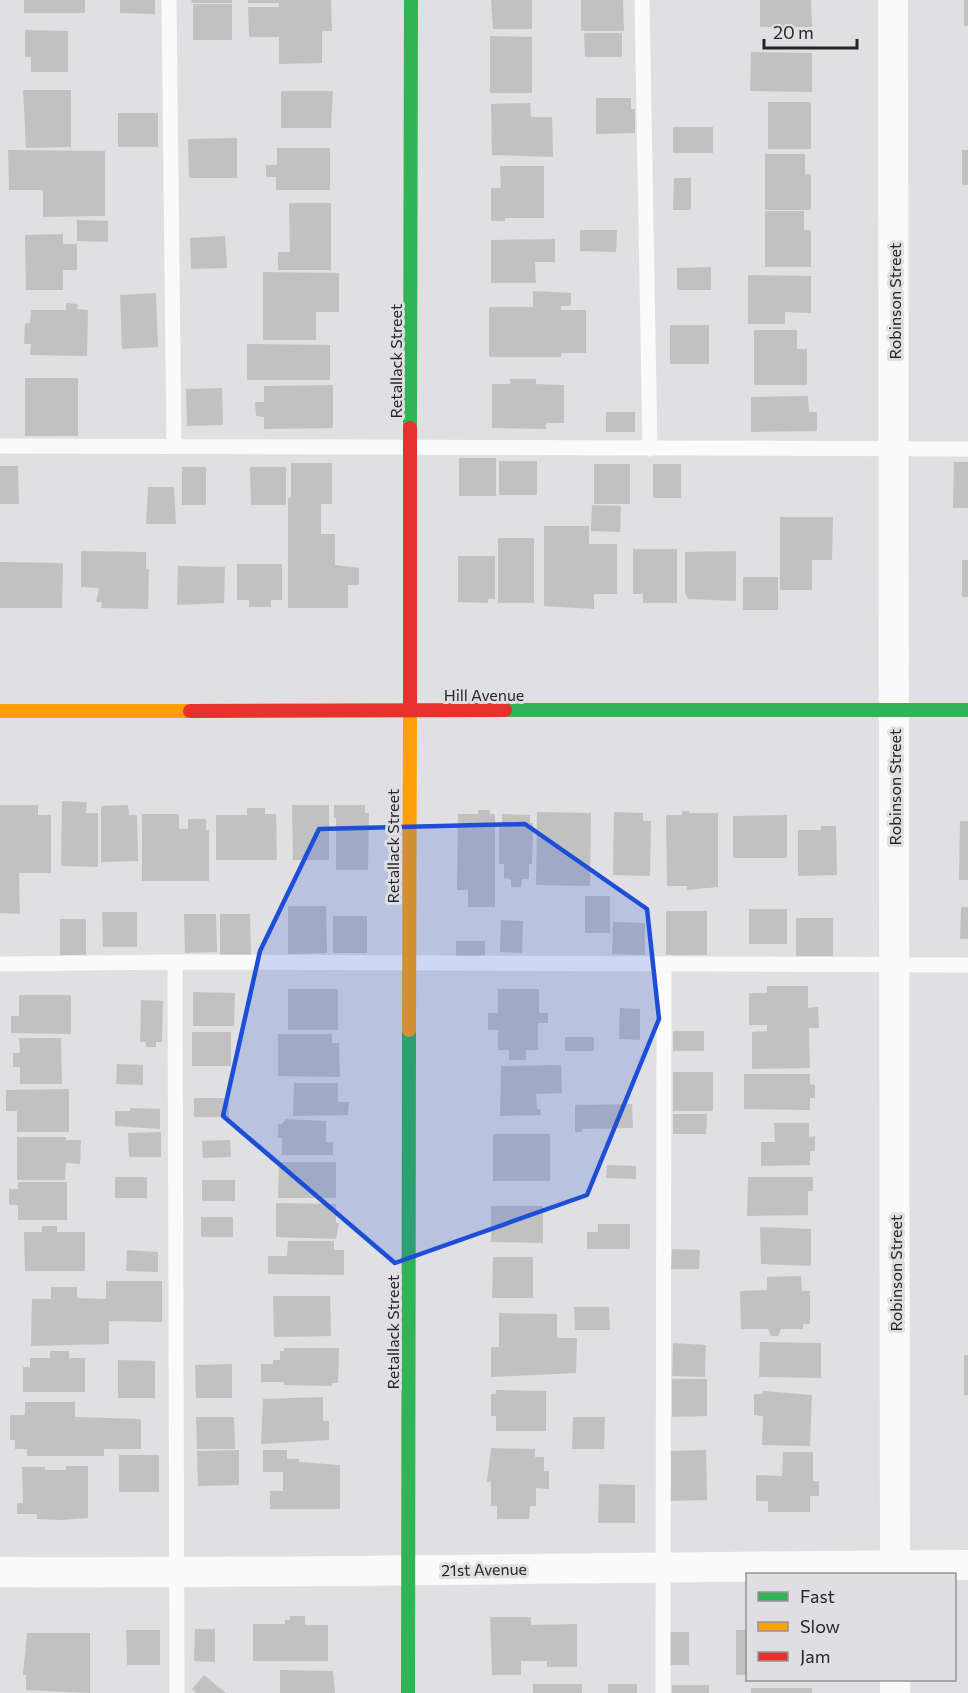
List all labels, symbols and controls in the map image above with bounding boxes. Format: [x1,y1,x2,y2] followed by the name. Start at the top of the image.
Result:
[764,12,857,50] scale bar
[773,21,814,43] text: 20 m
[885,242,904,359] street label: Robinson Street
[386,303,405,418] street label: Retallack Street
[444,685,524,704] street label: Hill Avenue
[885,728,904,845] street label: Robinson Street
[383,788,402,903] street label: Retallack Street
[886,1214,905,1331] street label: Robinson Street
[383,1274,402,1389] street label: Retallack Street
[441,1559,527,1579] street label: 21st Avenue
[746,1573,956,1681] legend
[800,1585,835,1607] text: Fast
[800,1615,840,1637] text: Slow
[800,1645,830,1667] text: Jam

